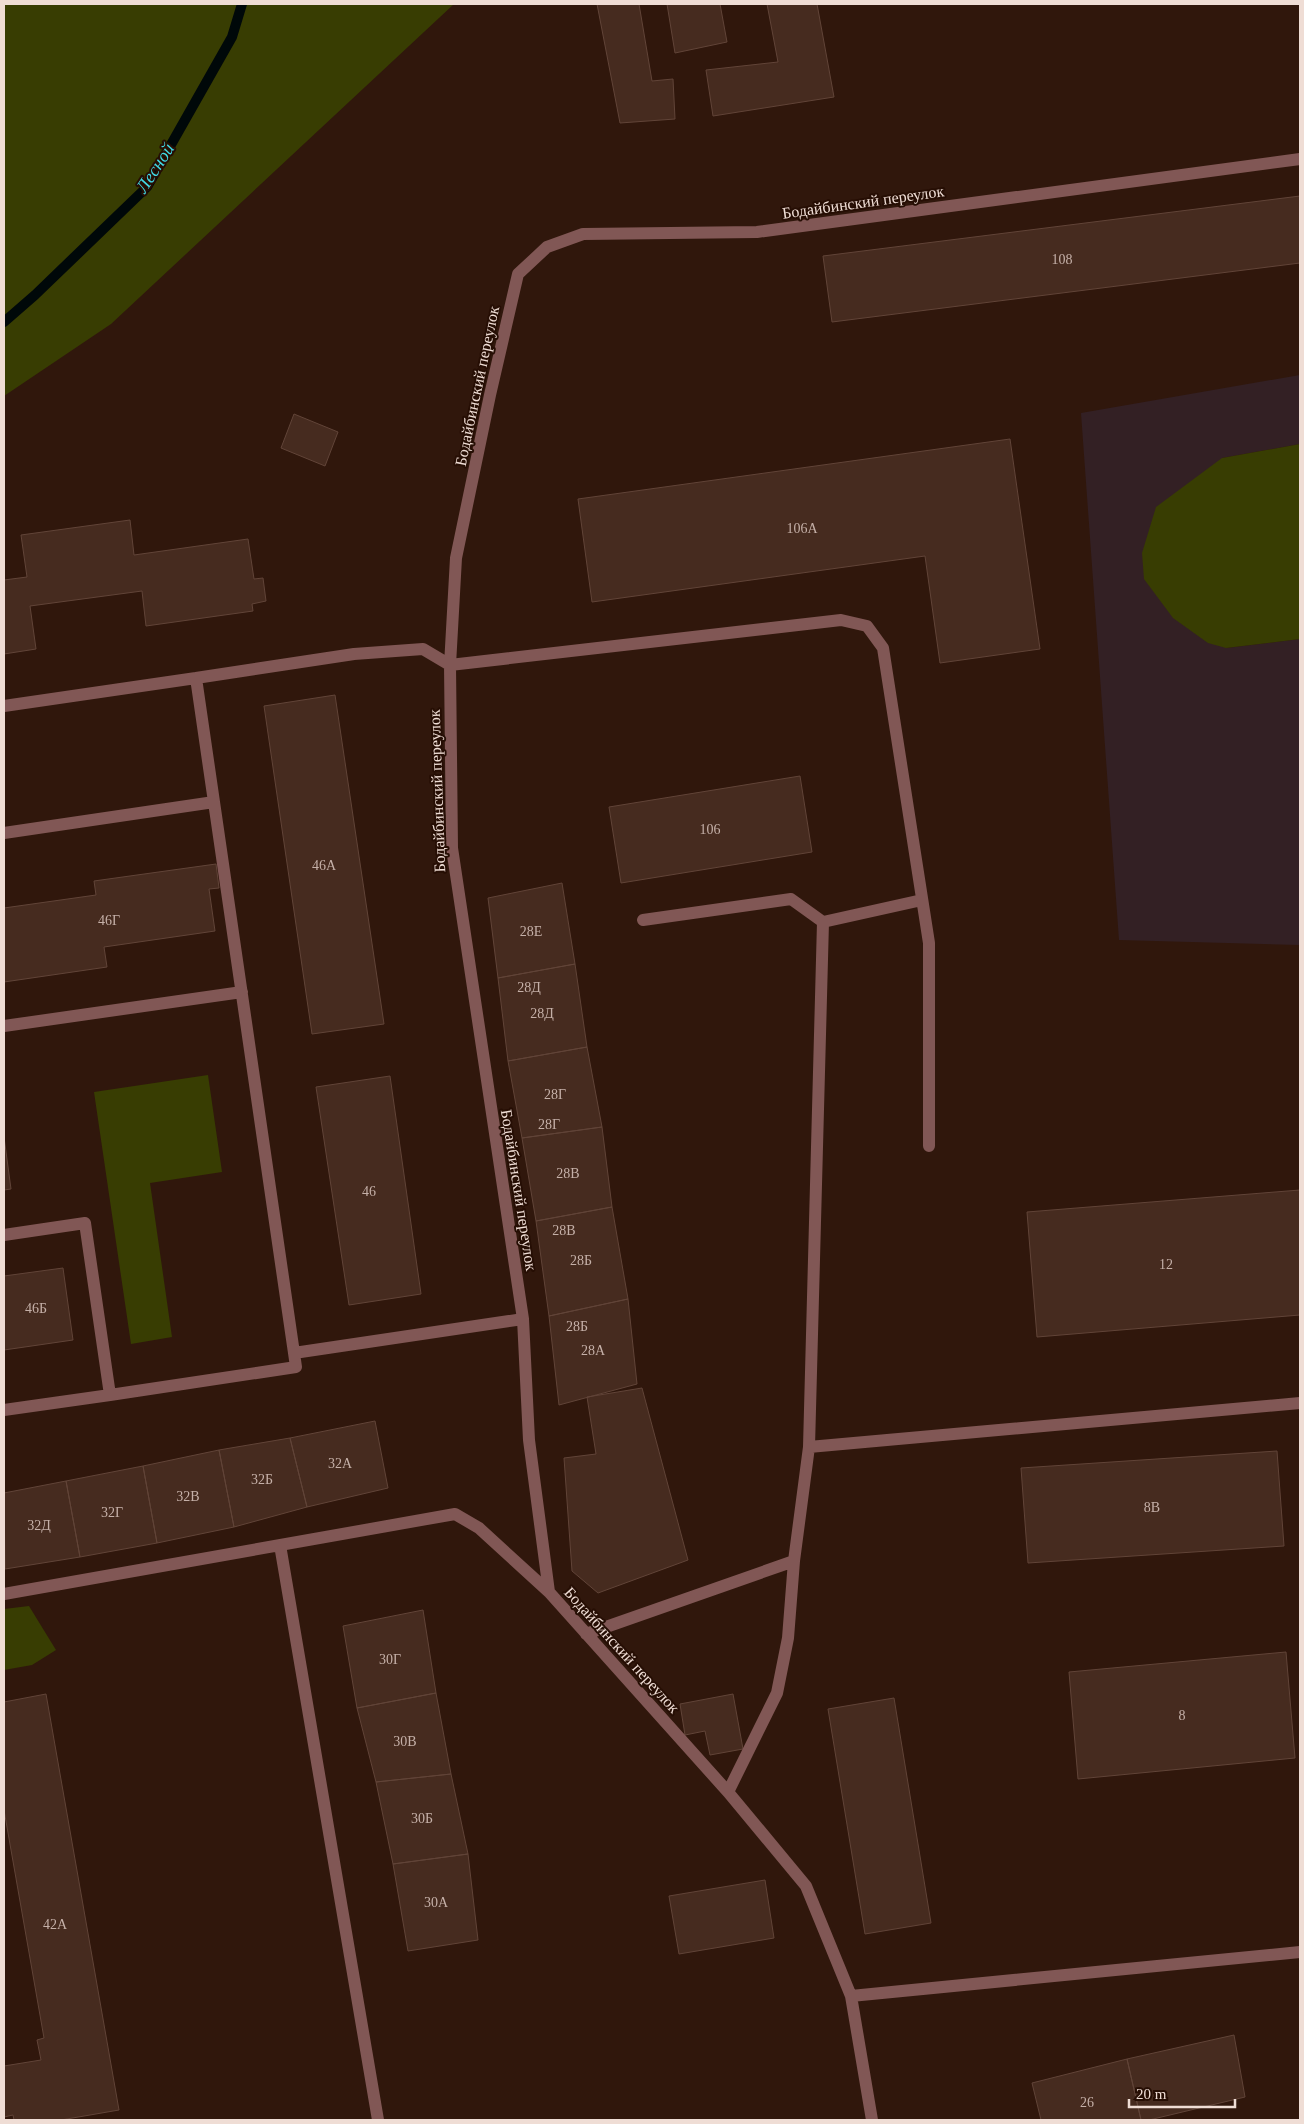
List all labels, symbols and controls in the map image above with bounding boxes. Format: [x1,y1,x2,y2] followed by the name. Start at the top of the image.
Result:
[131,140,178,197] water label: Лесной
[781,182,945,223] street label: Бодайбинский переулок
[1052,252,1073,267] house number: 108
[452,304,503,468] street label: Бодайбинский переулок
[786,521,818,536] house number: 106А
[426,709,449,873] street label: Бодайбинский переулок
[700,822,721,837] house number: 106
[312,858,337,873] house number: 46А
[98,913,120,928] house number: 46Г
[520,924,542,939] house number: 28Е
[517,980,541,995] house number: 28Д
[530,1006,554,1021] house number: 28Д
[544,1087,566,1102] house number: 28Г
[497,1108,540,1272] street label: Бодайбинский переулок
[538,1117,560,1132] house number: 28Г
[556,1166,580,1181] house number: 28В
[362,1184,376,1199] house number: 46
[552,1223,576,1238] house number: 28В
[570,1253,592,1268] house number: 28Б
[1159,1257,1173,1272] house number: 12
[25,1301,47,1316] house number: 46Б
[566,1319,588,1334] house number: 28Б
[581,1343,606,1358] house number: 28А
[328,1456,353,1471] house number: 32А
[251,1472,273,1487] house number: 32Б
[176,1489,200,1504] house number: 32В
[1144,1500,1160,1515] house number: 8В
[101,1505,123,1520] house number: 32Г
[27,1518,51,1533] house number: 32Д
[560,1584,683,1717] street label: Бодайбинский переулок
[379,1652,401,1667] house number: 30Г
[1179,1708,1186,1723] house number: 8
[393,1734,417,1749] house number: 30В
[411,1811,433,1826] house number: 30Б
[424,1895,449,1910] house number: 30А
[43,1917,68,1932] house number: 42А
[1129,2076,1235,2108] scale bar
[1136,2086,1167,2102] text: 20 m
[1080,2095,1094,2110] house number: 26

